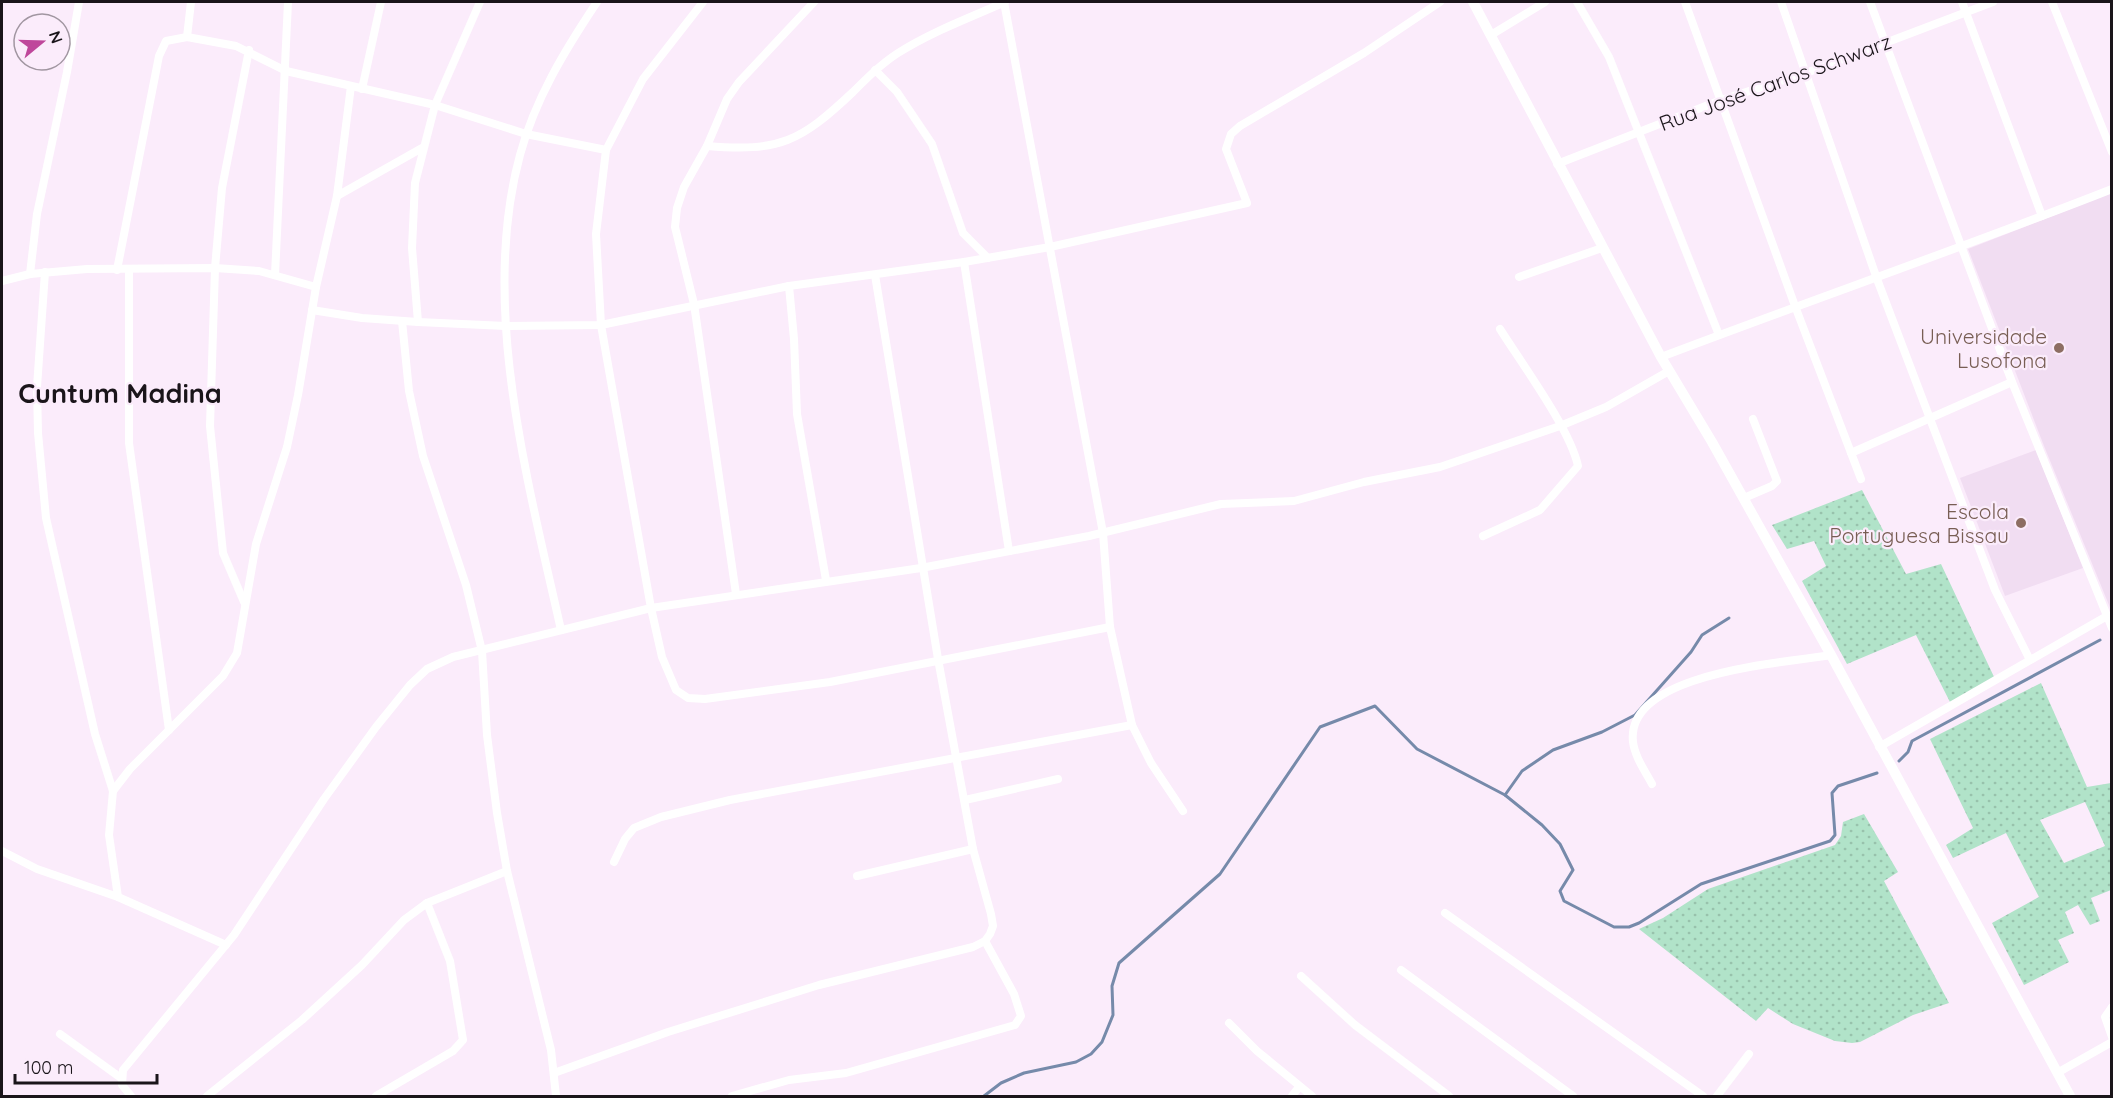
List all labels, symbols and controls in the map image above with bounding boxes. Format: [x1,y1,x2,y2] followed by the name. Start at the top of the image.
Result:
[12,12,72,72] north arrow
[45,28,68,46] text: N
[1655,28,1895,136] street label: Rua José Carlos Schwarz
[1920,323,2047,373] place label: Universidade Lusofona
[2052,341,2066,355] marker: Universidade Lusofona
[18,376,222,410] district label: Cuntum Madina
[1829,498,2009,548] place label: Escola Portuguesa Bissau
[2014,516,2028,530] marker: Escola Portuguesa Bissau
[15,1047,158,1085] scale bar
[24,1056,73,1079] text: 100 m

